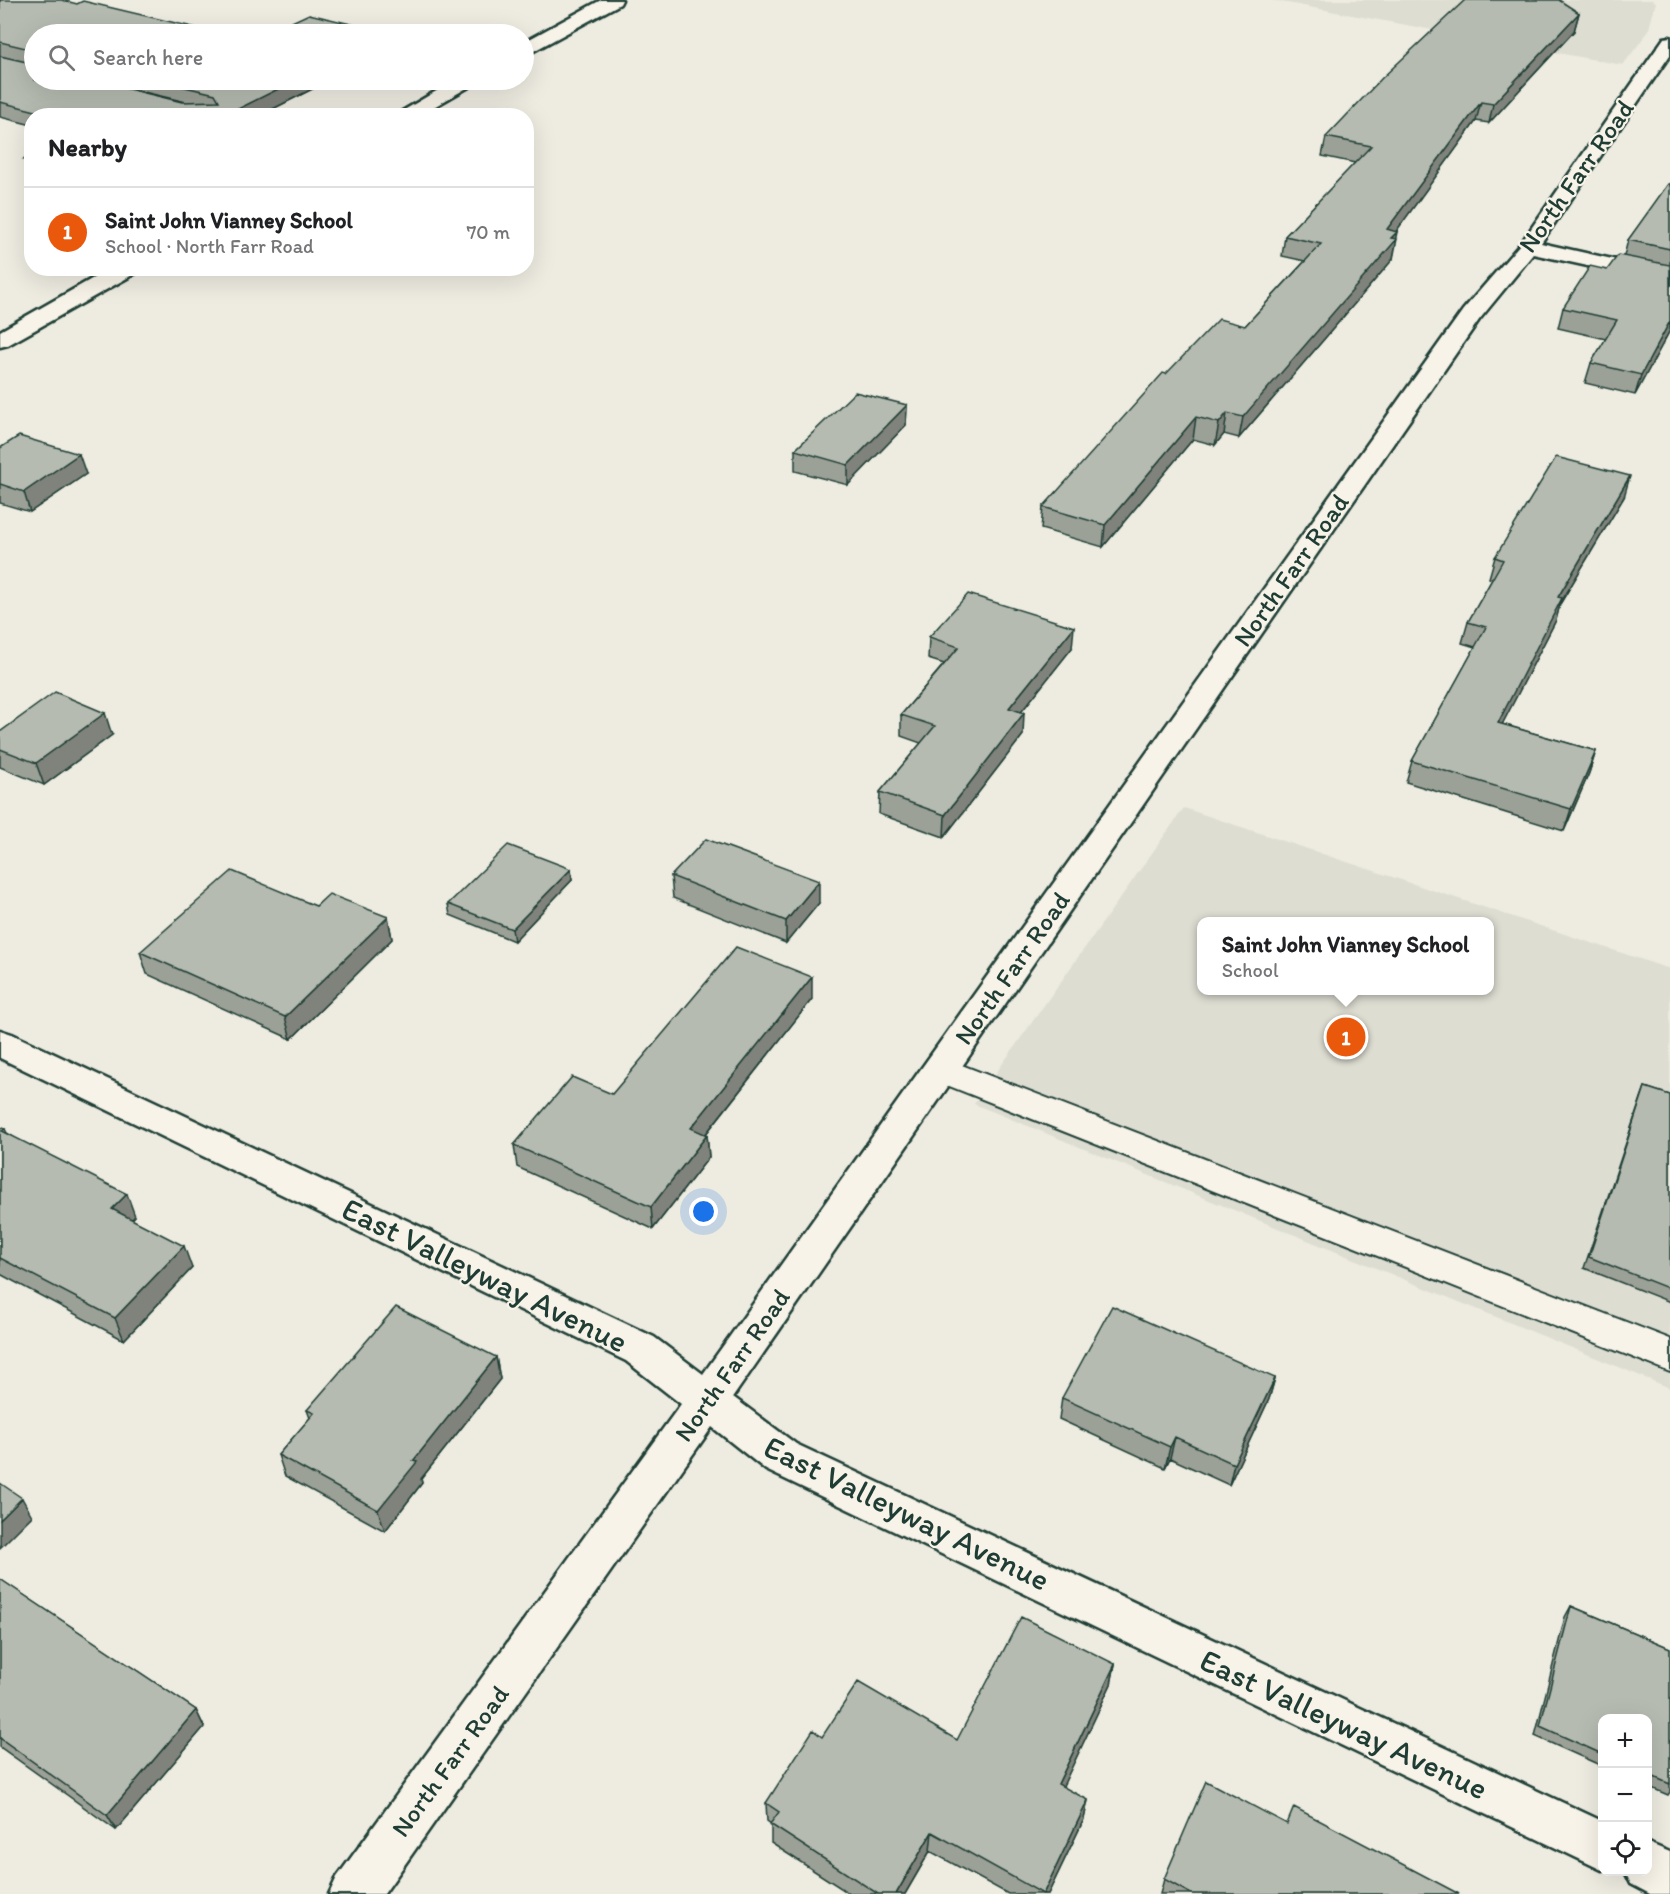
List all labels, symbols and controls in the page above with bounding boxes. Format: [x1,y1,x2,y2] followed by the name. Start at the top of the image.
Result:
[24,24,534,90] search box
[45,41,78,74] icon: search
[93,44,203,71] text: Search here
[1511,93,1641,259] street label: North Farr Road
[48,131,127,163] text: Nearby
[105,207,353,234] text: Saint John Vianney School
[63,220,72,244] text: 1
[466,220,510,244] text: 70 m
[105,234,314,258] text: School · North Farr Road
[1226,487,1356,653] street label: North Farr Road
[947,885,1077,1051] street label: North Farr Road
[1197,917,1494,995] popup
[1222,931,1469,958] text: Saint John Vianney School
[1222,958,1279,982] text: School
[1326,1014,1366,1060] pin: 1
[336,1189,634,1361] street label: East Valleyway Avenue
[689,1197,718,1226] your location
[667,1282,797,1448] street label: North Farr Road
[758,1427,1056,1599] street label: East Valleyway Avenue
[1194,1641,1494,1807] street label: East Valleyway Avenue
[384,1679,516,1843] street label: North Farr Road
[1598,1714,1652,1876] map controls
[1598,1714,1652,1768] button: +
[1598,1768,1652,1822] button: −
[1598,1822,1652,1876] button: locate

